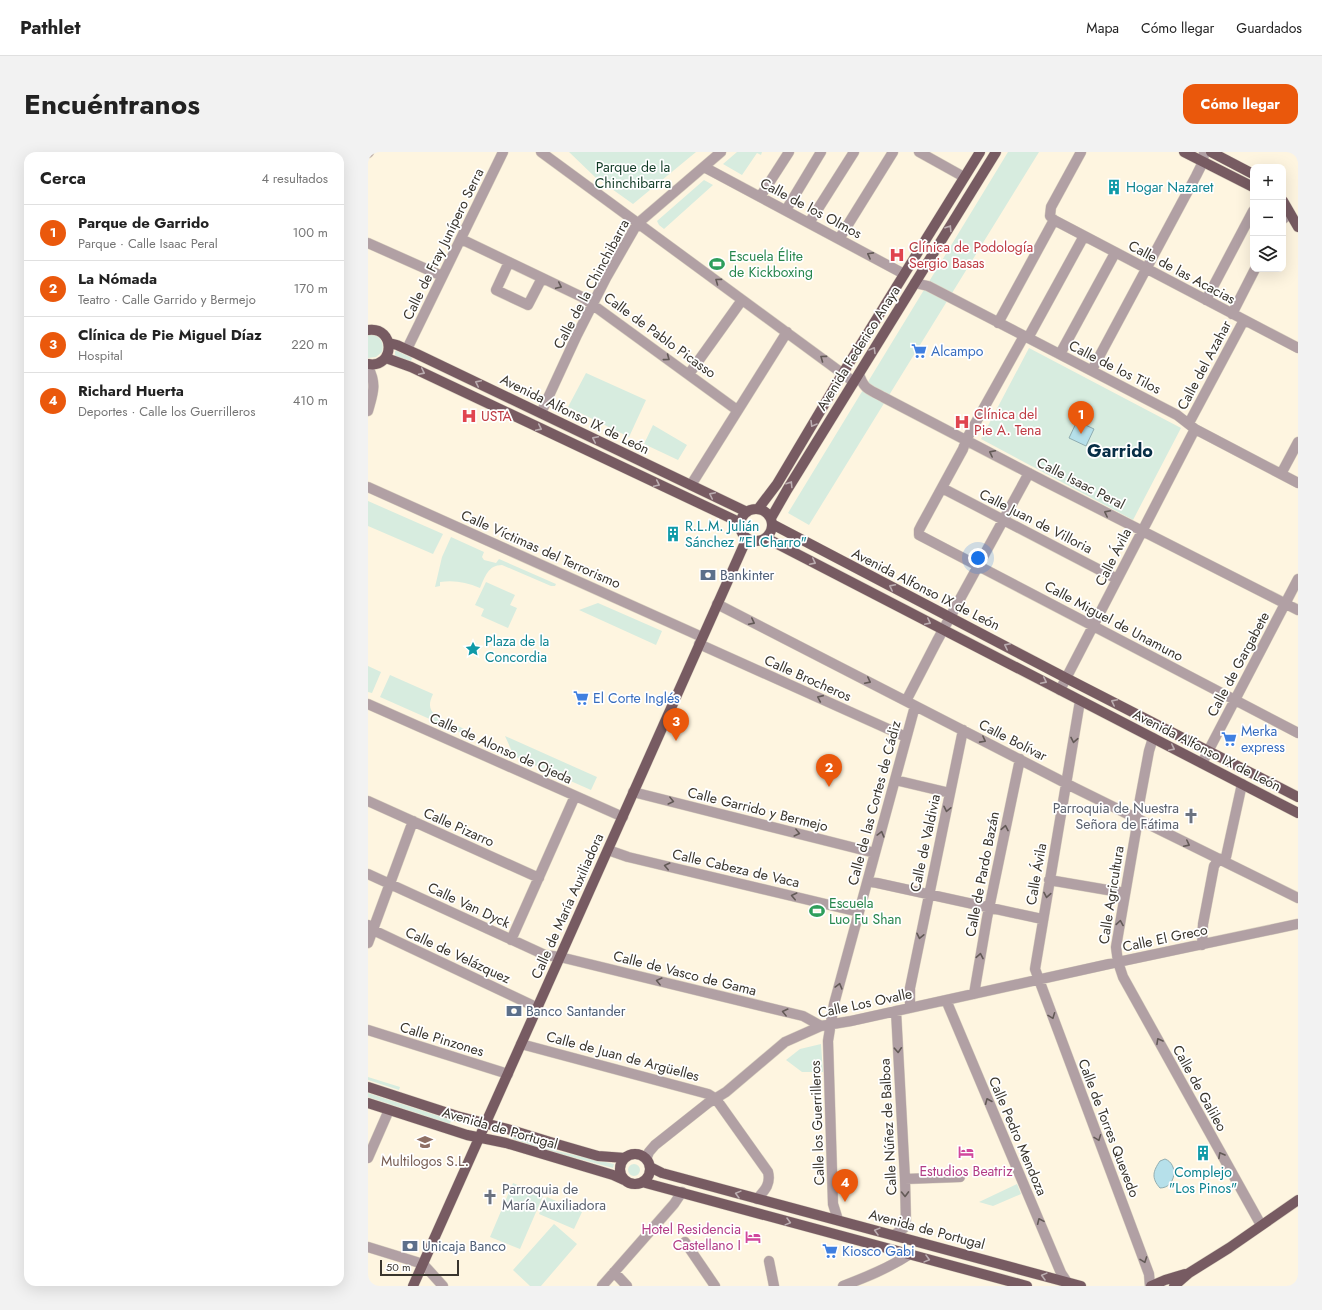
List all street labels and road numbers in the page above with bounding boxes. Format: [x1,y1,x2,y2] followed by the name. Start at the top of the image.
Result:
[397,165,489,323] street label: Calle de Fray Junípero Serra
[757,173,866,243] street label: Calle de los Olmos
[548,216,634,352] street label: Calle de la Chinchibarra
[1125,235,1239,309] street label: Calle de las Acacias
[811,282,905,414] street label: Avenida Federico Anaya
[600,287,720,383] street label: Calle de Pablo Picasso
[1172,317,1236,413] street label: Calle del Azahar
[1065,335,1165,399] street label: Calle de los Tilos
[497,369,653,459] street label: Avenida Alfonso IX de León
[1033,452,1129,514] street label: Calle Isaac Peral
[976,484,1096,558] street label: Calle Juan de Villoria
[458,505,624,593] street label: Calle Víctimas del Terrorismo
[1090,525,1136,589] street label: Calle Ávila
[848,543,1004,635] street label: Avenida Alfonso IX de León
[1041,576,1187,666] street label: Calle Miguel de Unamuno
[1202,608,1274,720] street label: Calle de Gargabete
[761,650,855,706] street label: Calle Brocheros
[1129,704,1285,796] street label: Avenida Alfonso IX de León
[426,707,576,789] street label: Calle de Alonso de Ojeda
[975,714,1051,766] street label: Calle Bolívar
[842,718,906,888] street label: Calle de las Cortes de Cádiz
[686,782,831,836] street label: Calle Garrido y Bermejo
[905,792,945,894] street label: Calle de Valdivia
[420,802,498,852] street label: Calle Pizarro
[960,810,1004,938] street label: Calle de Pardo Bazán
[526,830,608,982] street label: Calle de María Auxiliadora
[1021,842,1051,906] street label: Calle Ávila
[670,844,802,892] street label: Calle Cabeza de Vaca
[1093,844,1129,946] street label: Calle Agricultura
[425,877,514,933] street label: Calle Van Dyck
[1121,919,1210,957] street label: Calle El Greco
[402,922,514,988] street label: Calle de Velázquez
[611,946,759,1000] street label: Calle de Vasco de Gama
[816,983,914,1023] street label: Calle Los Ovalle
[398,1017,487,1061] street label: Calle Pinzones
[544,1026,702,1086] street label: Calle de Juan de Argüelles
[1168,1041,1232,1135] street label: Calle de Galileo
[1073,1056,1145,1201] street label: Calle de Torres Quevedo
[874,1058,902,1196] street label: Calle Núñez de Balboa
[805,1060,829,1186] street label: Calle los Guerrilleros
[984,1073,1052,1199] street label: Calle Pedro Mendoza
[440,1102,560,1154] street label: Avenida de Portugal
[867,1204,987,1254] street label: Avenida de Portugal

